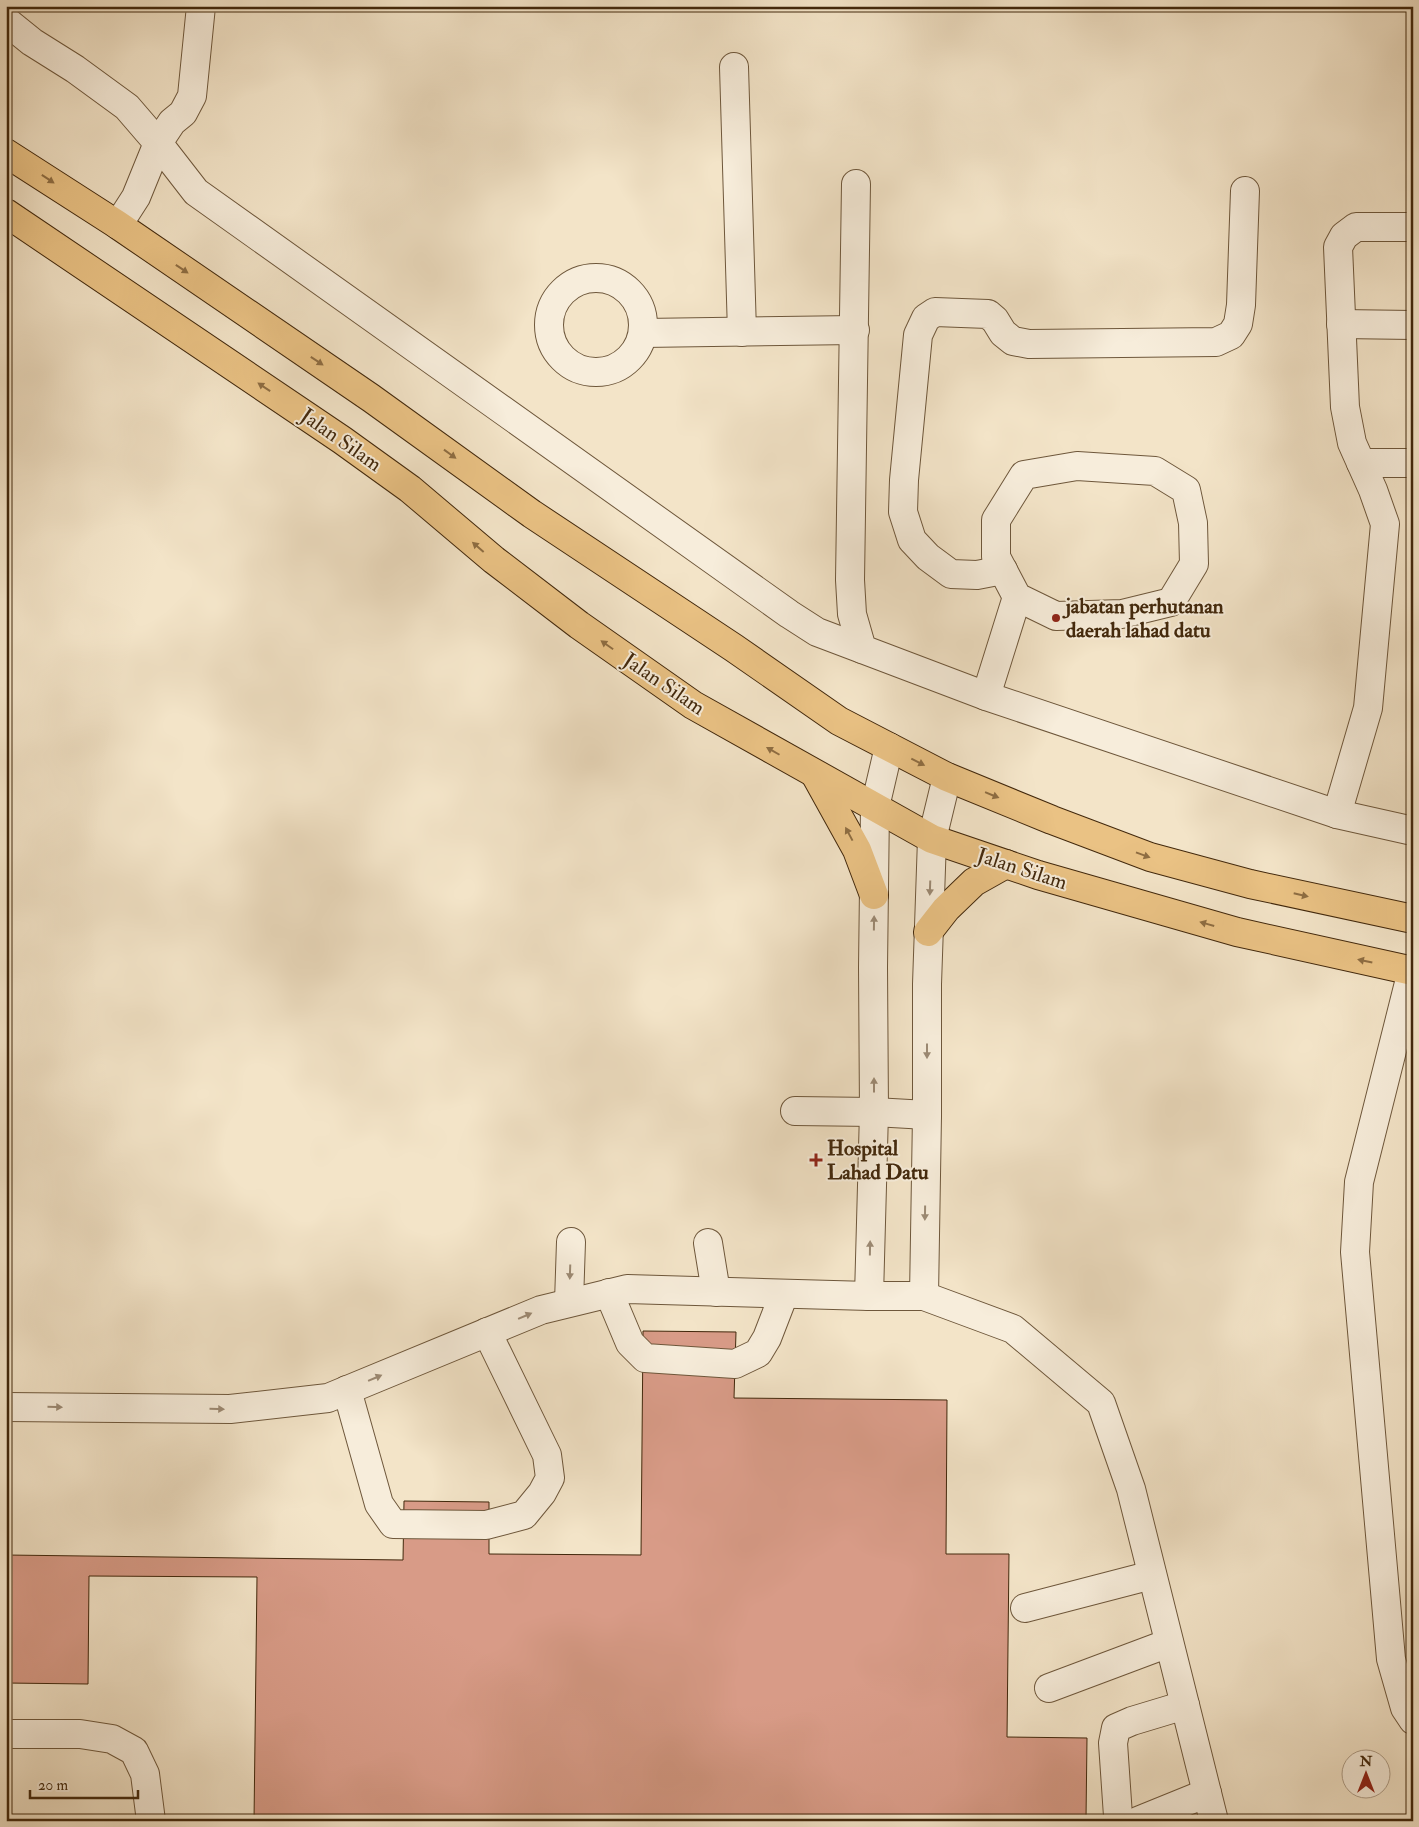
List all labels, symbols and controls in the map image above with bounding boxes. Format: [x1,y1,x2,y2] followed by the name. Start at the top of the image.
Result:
[41,174,54,183] one-way arrow
[176,264,189,274] one-way arrow
[310,356,324,366] one-way arrow
[257,382,271,392] one-way arrow
[294,402,387,478] street label: Jalan Silam
[443,449,457,459] one-way arrow
[472,541,485,552] one-way arrow
[1062,593,1224,644] place label: jabatan perhutanan daerah lahad datu
[1050,612,1062,624] marker: jabatan perhutanan daerah lahad datu
[600,640,614,650] one-way arrow
[617,646,710,721] street label: Jalan Silam
[767,747,780,756] one-way arrow
[911,758,925,766] one-way arrow
[985,792,999,800] one-way arrow
[845,827,853,842] one-way arrow
[972,841,1071,896] street label: Jalan Silam
[1136,851,1151,859] one-way arrow
[926,880,934,896] one-way arrow
[1293,891,1308,899] one-way arrow
[870,915,878,931] one-way arrow
[1199,919,1214,927] one-way arrow
[1356,957,1372,965] one-way arrow
[923,1043,931,1059] one-way arrow
[870,1077,878,1093] one-way arrow
[827,1135,929,1186] place label: Hospital Lahad Datu
[809,1153,823,1167] marker: Hospital Lahad Datu
[921,1205,929,1221] one-way arrow
[867,1239,875,1255] one-way arrow
[566,1264,574,1280] one-way arrow
[518,1311,533,1319] one-way arrow
[368,1374,383,1382] one-way arrow
[47,1403,63,1411] one-way arrow
[210,1405,226,1413] one-way arrow
[1342,1750,1392,1800] north arrow
[1359,1753,1373,1770] text: N
[30,1767,138,1799] scale bar
[38,1776,68,1795] text: 20 m

